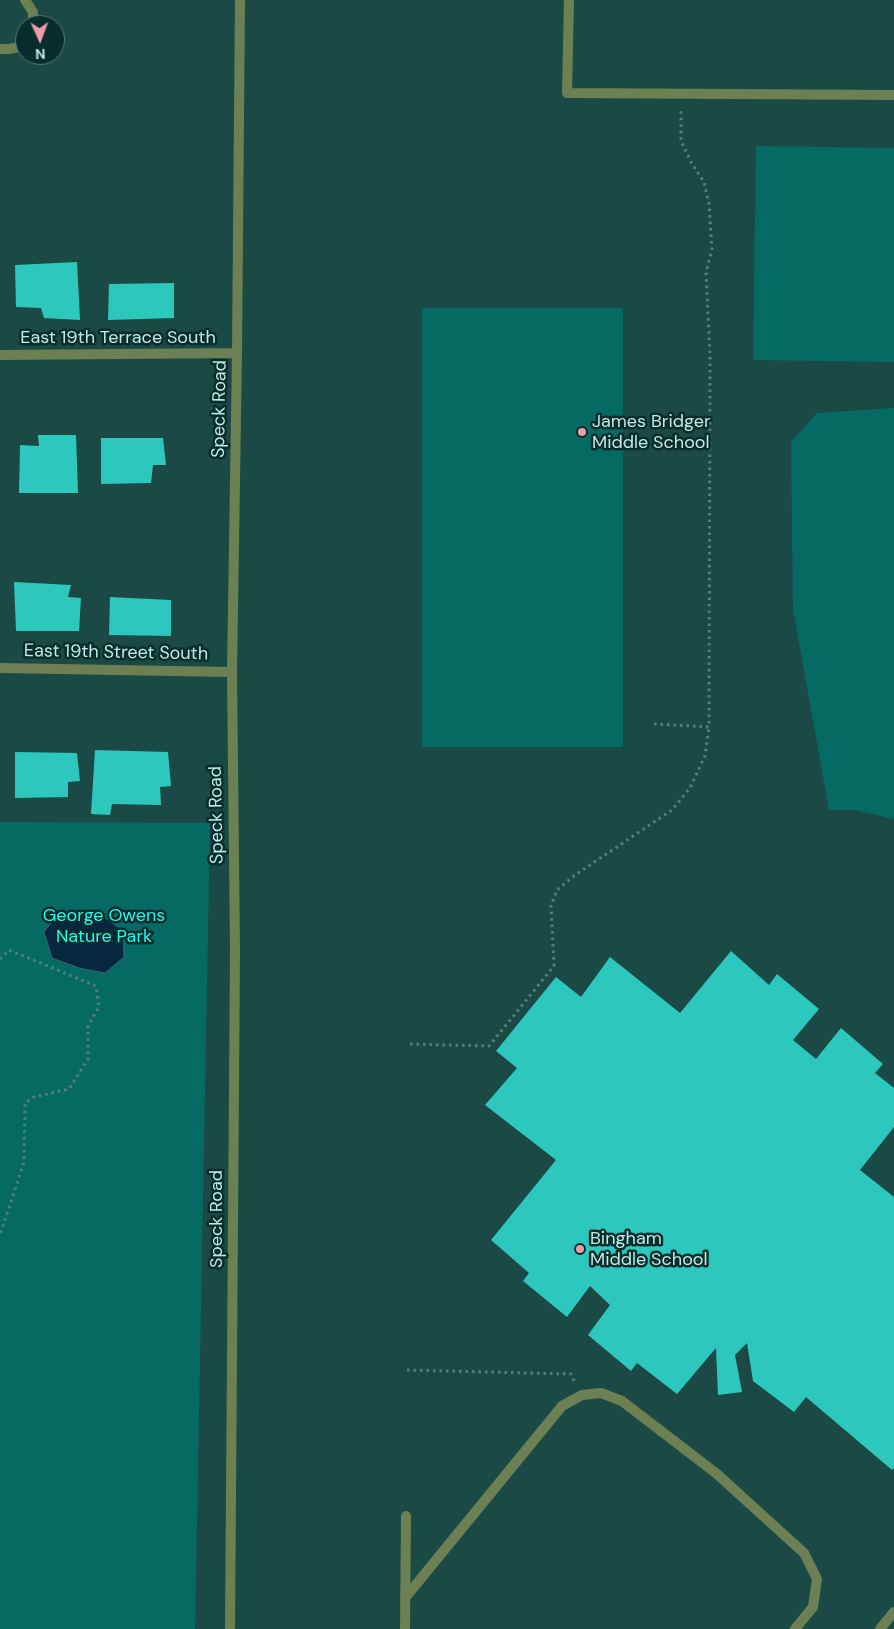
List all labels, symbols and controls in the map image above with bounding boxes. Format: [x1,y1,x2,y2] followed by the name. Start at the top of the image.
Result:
[15,15,65,65] north arrow
[35,45,46,63] text: N
[20,327,216,349] street label: East 19th Terrace South
[208,360,232,458] street label: Speck Road
[592,411,711,454] place label: James Bridger Middle School
[576,426,588,438] marker: James Bridger Middle School
[24,641,208,665] street label: East 19th Street South
[205,766,229,864] street label: Speck Road
[43,905,165,948] park label: George Owens Nature Park
[206,1170,228,1268] street label: Speck Road
[590,1228,708,1270] place label: Bingham Middle School
[574,1243,586,1255] marker: Bingham Middle School

